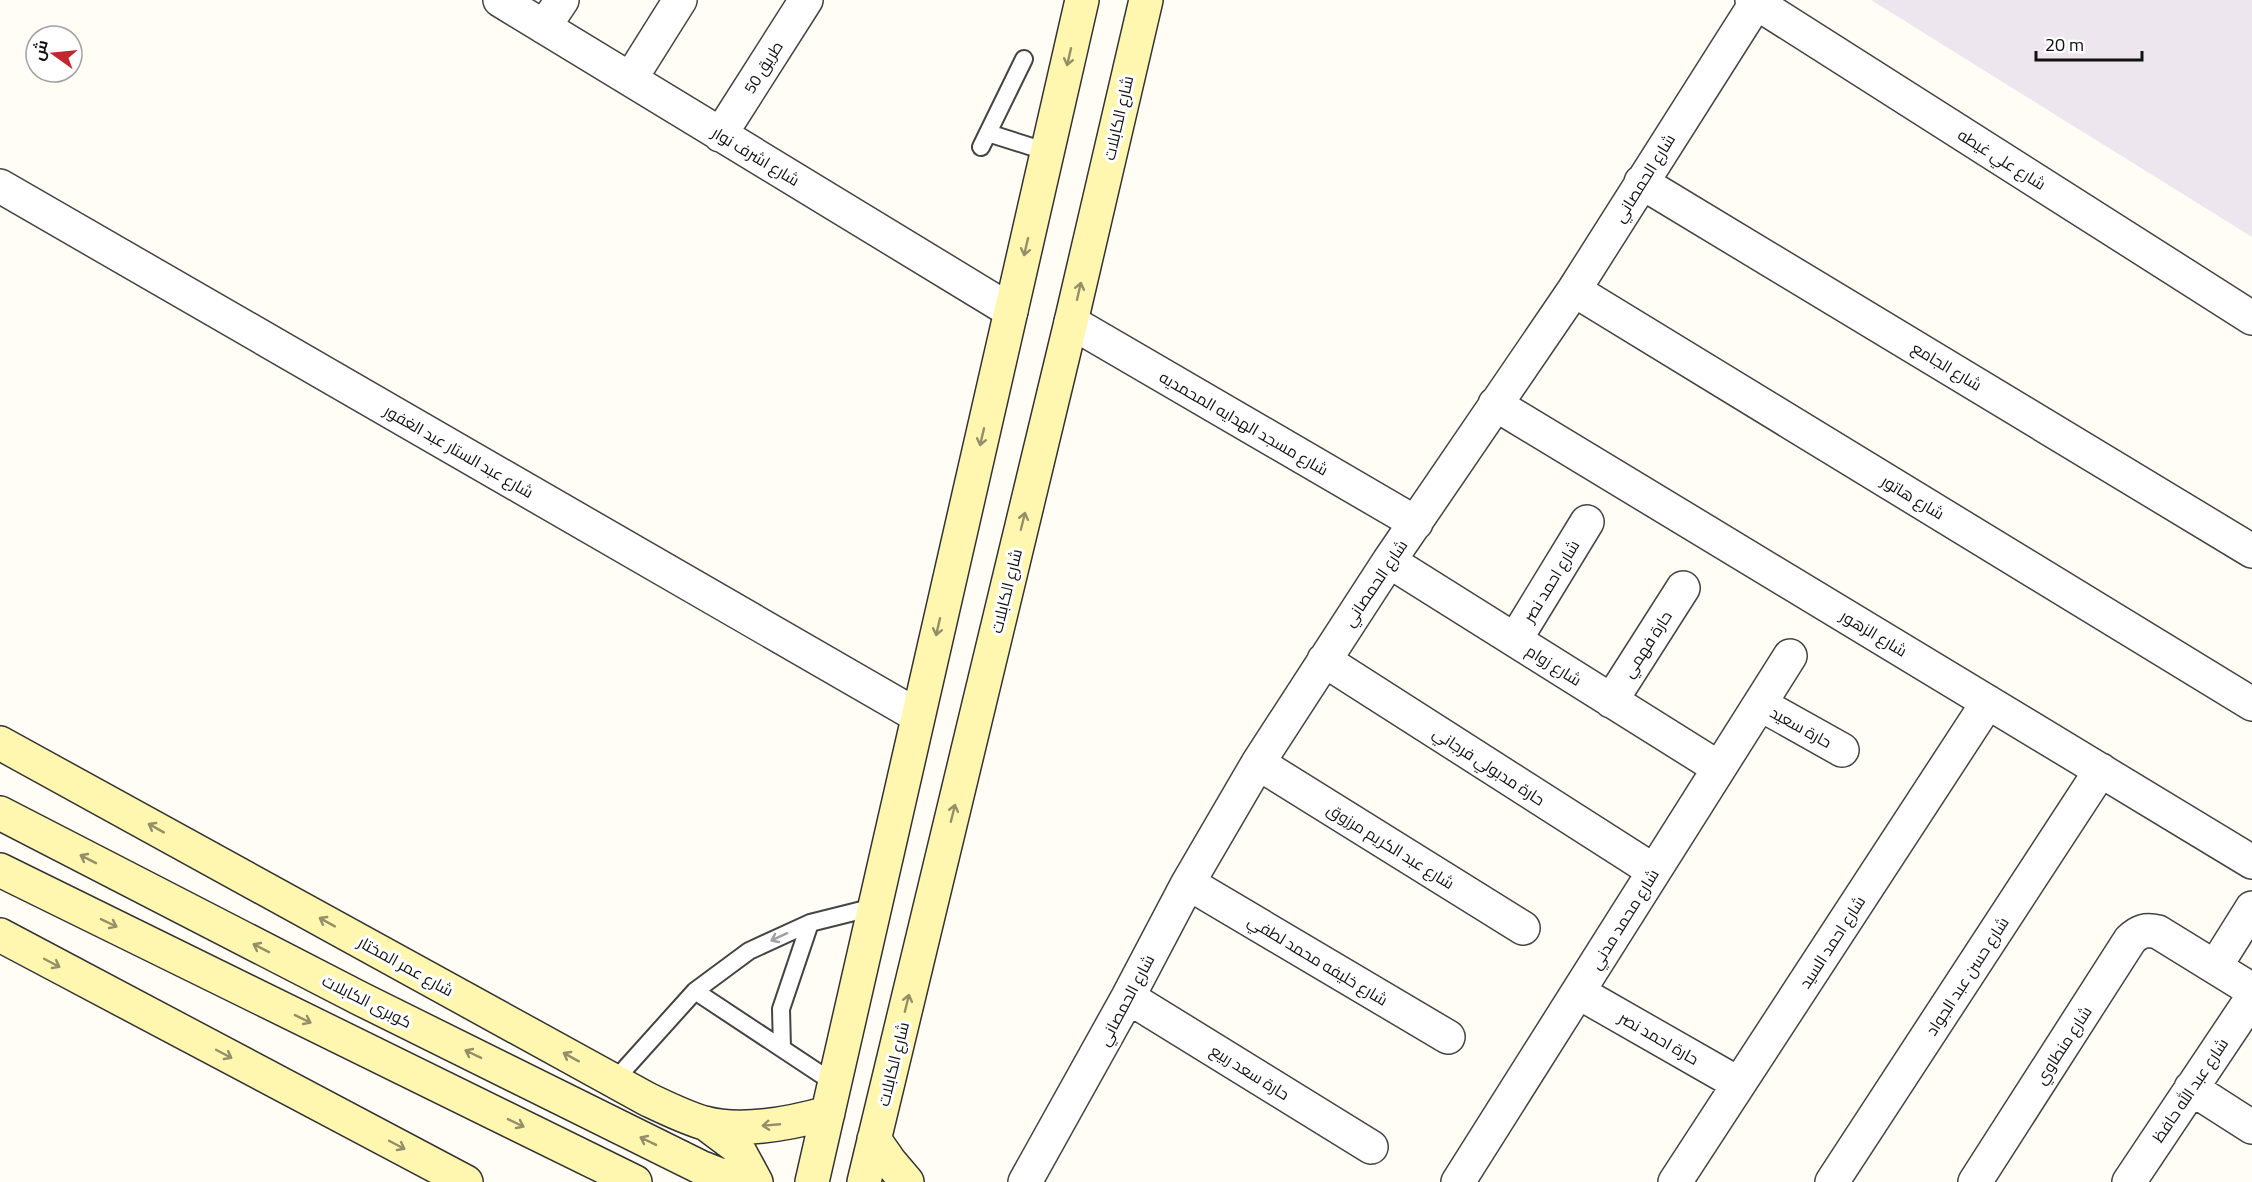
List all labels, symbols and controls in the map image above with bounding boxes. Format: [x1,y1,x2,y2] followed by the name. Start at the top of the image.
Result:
[24,24,84,84] north arrow
[2036,24,2142,62] scale bar
[2045,28,2084,61] text: 20 m
[735,34,791,100] street label: طريق 50
[22,36,57,64] text: ش
[1063,47,1075,66] one-way arrow
[1094,73,1142,163] street label: شارع الكابلات
[705,117,806,194] street label: شارع اشرف نوار
[1952,120,2052,198] street label: شارع علي غيطه
[1605,127,1683,229] street label: شارع الحمصاني
[1020,237,1031,256] one-way arrow
[1073,282,1085,301] one-way arrow
[1906,333,1988,399] street label: شارع الجامع
[1154,362,1334,484] street label: شارع مسجد الهدايه المحمديه
[377,395,540,506] street label: شارع عبد الستار عبد الغفور
[976,427,988,446] one-way arrow
[1875,466,1951,528] street label: شارع هاتور
[1018,512,1030,531] one-way arrow
[1334,533,1416,633] street label: شارع الحمصاني
[1514,534,1588,629] street label: شارع احمد نصر
[981,546,1031,636] street label: شارع الكابلات
[1834,601,1914,665] street label: شارع الزهور
[1614,604,1680,684] street label: حارة فهمي
[932,617,944,636] one-way arrow
[1520,636,1588,694] street label: شارع زوام
[1764,698,1838,756] street label: حارة سعيد
[1427,718,1551,814] street label: حارة مدبولي فرجاني
[1321,795,1461,897] street label: شارع عبد الكريم مرزوق
[948,804,959,823] one-way arrow
[148,822,165,834] one-way arrow
[80,853,97,865] one-way arrow
[1581,862,1667,976] street label: شارع محمد مدني
[1790,889,1874,995] street label: شارع احمد السيد
[1242,906,1394,1014] street label: شارع خليفه محمد لطفي
[1917,910,2017,1042] street label: شارع حسن عبد الجواد
[318,916,336,927] one-way arrow
[100,918,118,930] one-way arrow
[352,927,460,1005] street label: شارع عمر المختار
[771,932,789,944] one-way arrow
[253,941,271,953] one-way arrow
[1089,949,1163,1051] street label: شارع الحمصاني
[42,958,60,969] one-way arrow
[317,965,417,1037] street label: كوبرى الكابلات
[902,993,914,1012] one-way arrow
[2026,999,2100,1091] street label: شارع منطاوي
[1612,1002,1705,1073] street label: حارة احمد نصر
[293,1013,311,1025] one-way arrow
[868,1019,918,1109] street label: شارع الكابلات
[2144,1031,2236,1149] street label: شارع عبد الله حافظ
[1204,1036,1296,1108] street label: حارة سعد ربيع
[215,1048,232,1060] one-way arrow
[465,1048,483,1060] one-way arrow
[563,1051,580,1063] one-way arrow
[506,1118,524,1130] one-way arrow
[762,1120,782,1131] one-way arrow
[639,1135,657,1146] one-way arrow
[387,1140,405,1151] one-way arrow

